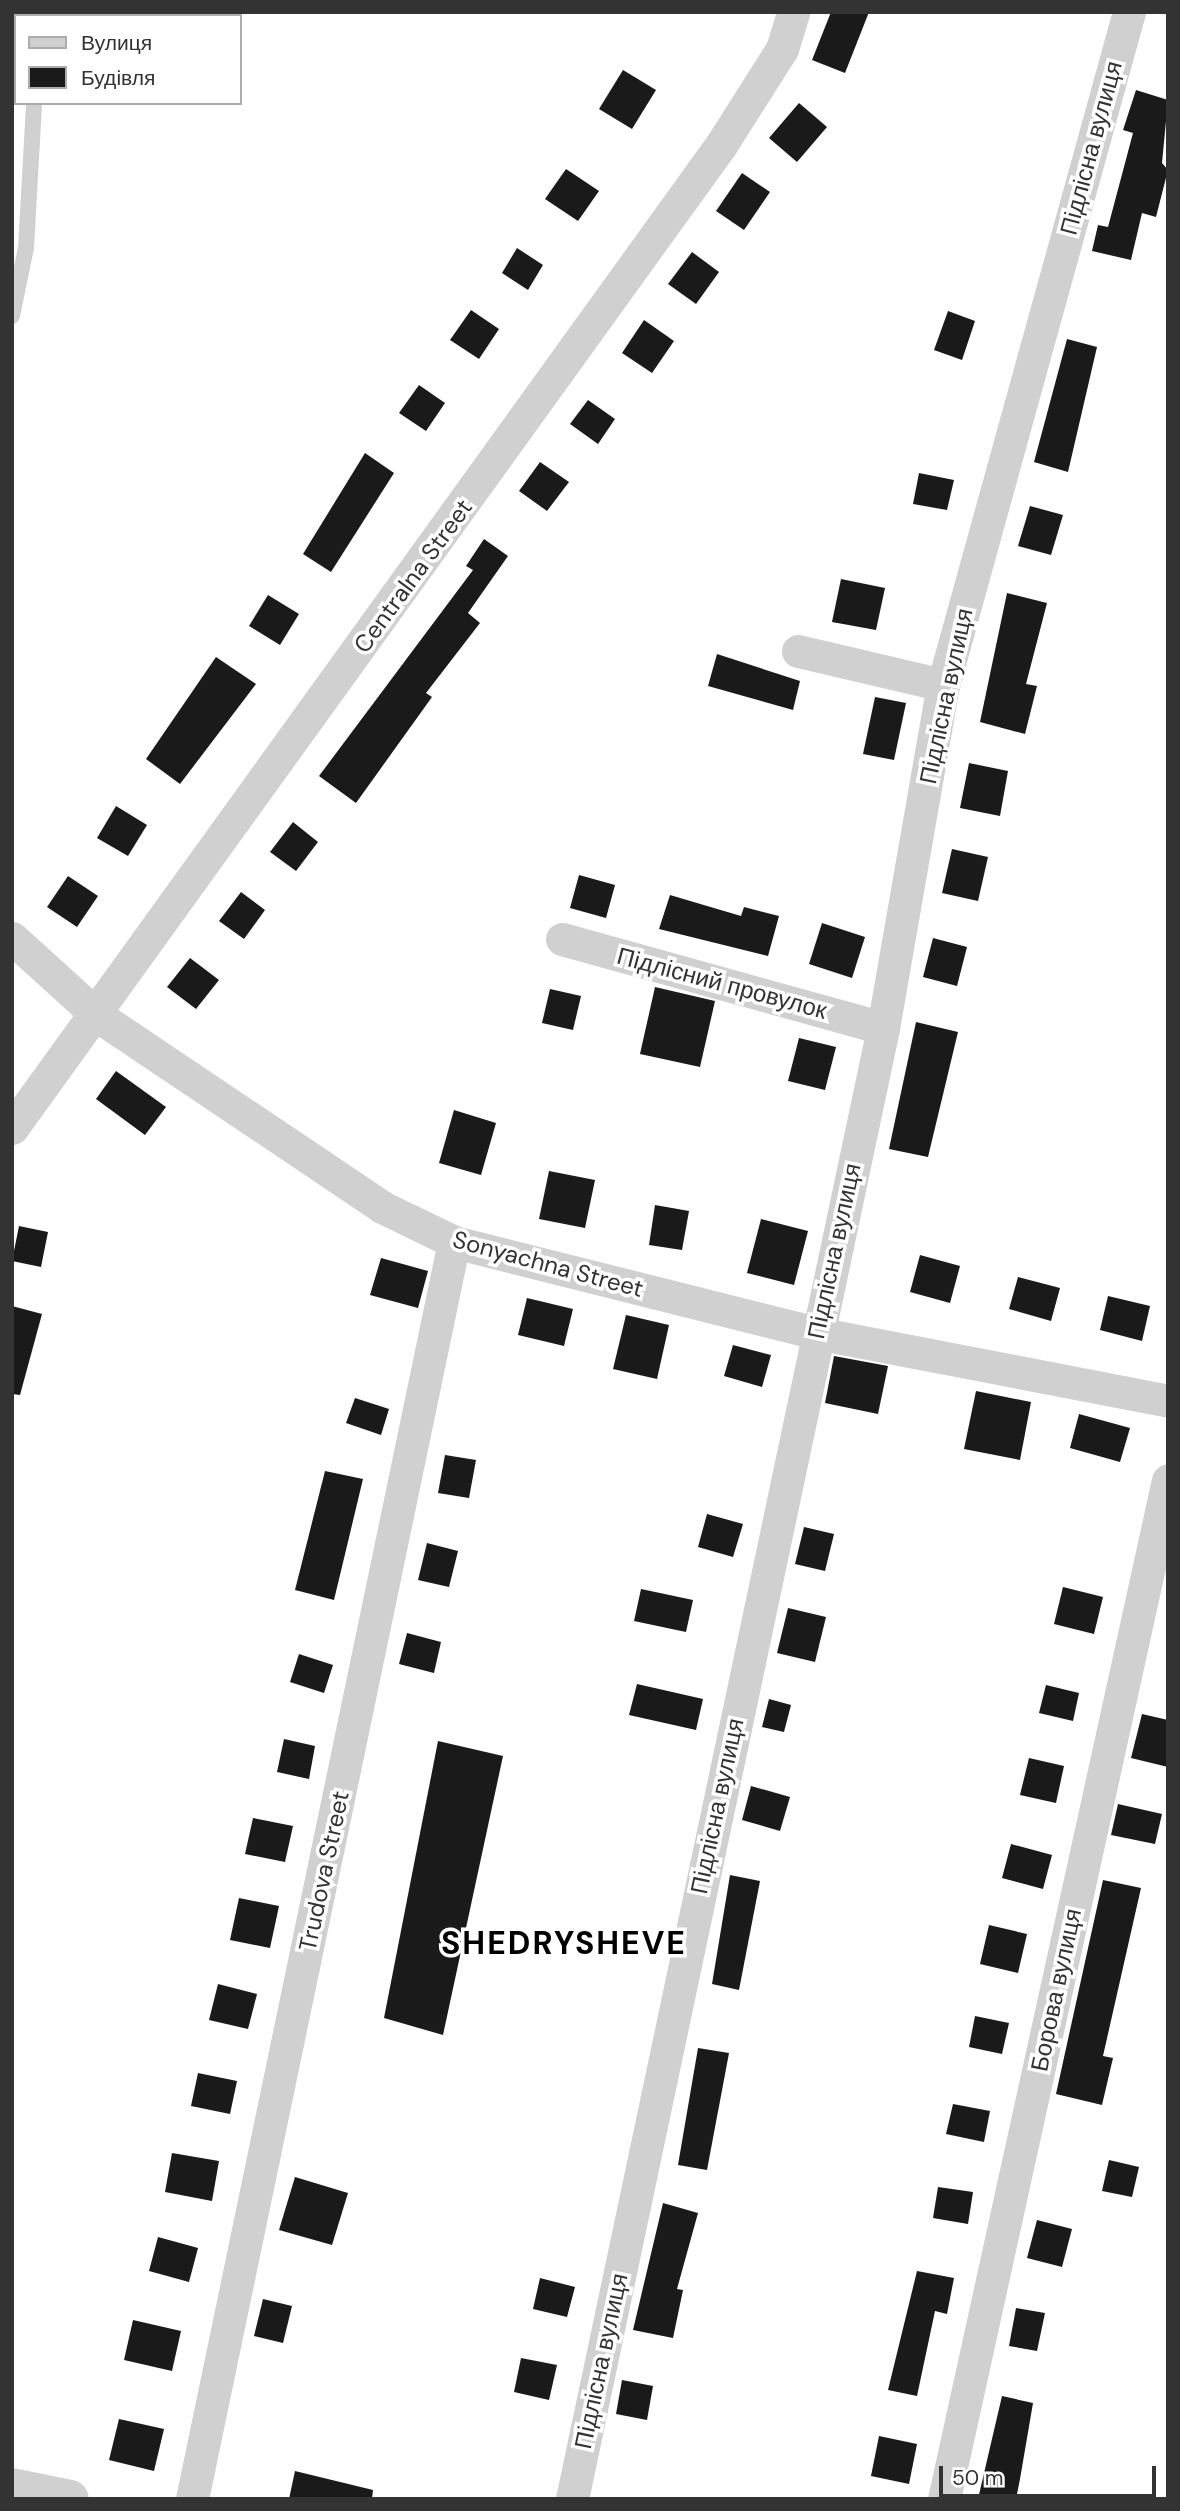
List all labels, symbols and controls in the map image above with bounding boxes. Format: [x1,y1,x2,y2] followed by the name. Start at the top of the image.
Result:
[14,14,242,105] legend
[81,29,152,57] text: Вулиця
[1054,58,1128,238] street label: Підлісна вулиця
[81,64,155,92] text: Будівля
[348,494,478,658] street label: Centralna Street
[913,606,979,786] street label: Підлісна вулиця
[614,941,830,1025] street label: Підлісний провулок
[801,1161,867,1341] street label: Підлісна вулиця
[450,1225,646,1303] street label: Sonyachna Street
[684,1716,750,1896] street label: Підлісна вулиця
[293,1788,355,1954] street label: Trudova Street
[1025,1906,1087,2074] street label: Борова вулиця
[442,1924,686,1962] district label: SHEDRYSHEVE
[568,2271,634,2451] street label: Підлісна вулиця
[942,2452,1159,2496] scale bar
[952,2464,1003,2492] text: 50 m

